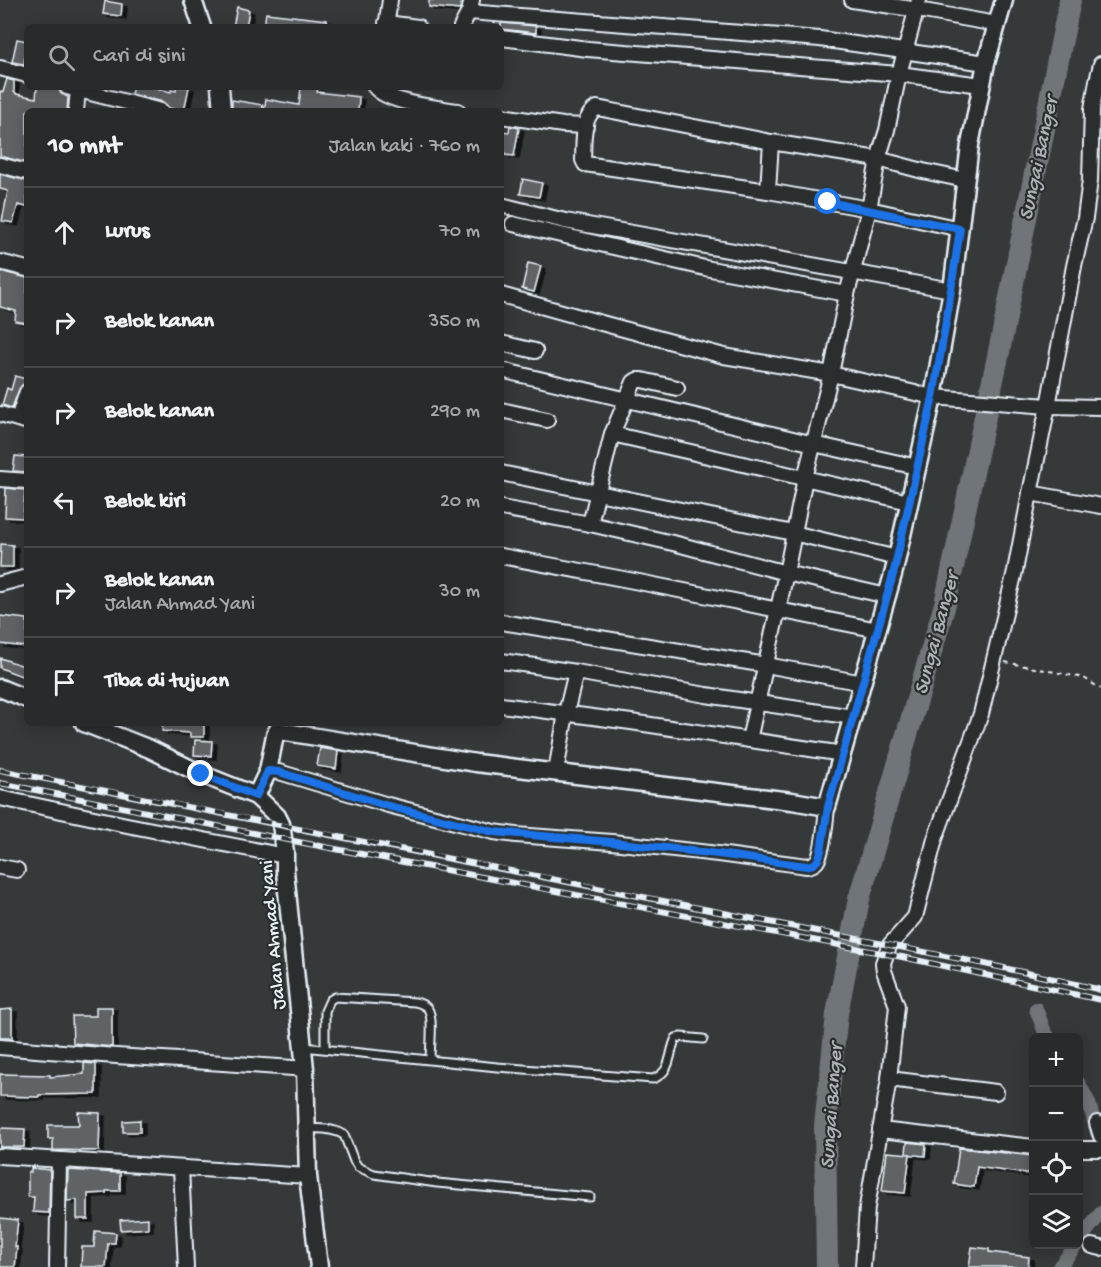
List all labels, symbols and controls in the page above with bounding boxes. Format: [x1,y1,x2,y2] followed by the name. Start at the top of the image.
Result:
[24,24,504,90] search box
[45,41,78,74] icon: search
[93,44,186,70] text: Cari di sini
[1015,90,1067,223] water label: Sungai Banger
[48,132,121,163] text: 10 mnt
[329,136,480,159] text: Jalan kaki · 760 m
[814,188,840,214] route start
[48,216,81,249] icon: ahead
[105,219,150,245] text: Lurus
[439,221,480,244] text: 70 m
[48,306,81,339] icon: right
[105,309,214,335] text: Belok kanan
[429,311,480,334] text: 350 m
[48,396,81,429] icon: right
[105,399,214,425] text: Belok kanan
[430,401,480,424] text: 290 m
[48,486,81,519] icon: left
[105,489,186,515] text: Belok kiri
[440,491,480,514] text: 20 m
[910,566,968,698] water label: Sungai Banger
[105,568,214,594] text: Belok kanan
[48,576,81,609] icon: right
[439,581,480,604] text: 30 m
[105,594,255,617] text: Jalan Ahmad Yani
[48,666,81,699] icon: arrive
[105,669,229,695] text: Tiba di tujuan
[187,760,213,786] route end
[256,859,292,1010] street label: Jalan Ahmad Yani
[1029,1033,1083,1249] map controls
[1029,1033,1083,1087] button: +
[817,1038,851,1170] water label: Sungai Banger
[1029,1087,1083,1141] button: −
[1029,1141,1083,1195] button: locate
[1029,1195,1083,1249] button: layers

